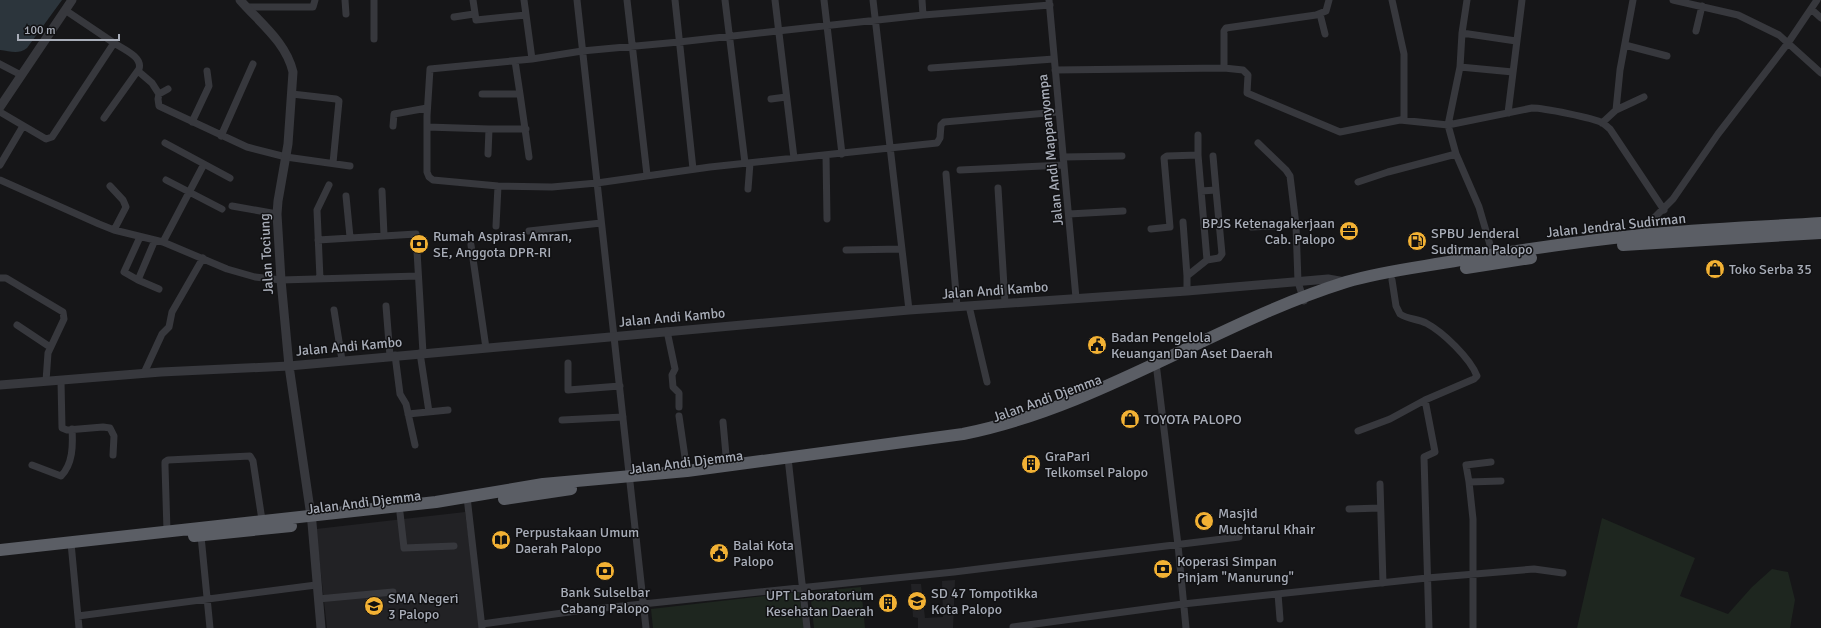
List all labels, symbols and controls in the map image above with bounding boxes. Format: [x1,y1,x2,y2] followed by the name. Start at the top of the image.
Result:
[18,16,119,42] scale bar
[24,23,56,38] text: 100 m
[1034,73,1067,227] street label: Jalan Andi Mappanyompa
[1545,210,1687,241] street label: Jalan Jendral Sudirman
[256,213,277,295] street label: Jalan Tociung
[1202,215,1335,248] place label: BPJS Ketenagakerjaan Cab. Palopo
[1338,220,1360,242] office icon: BPJS Ketenagakerjaan Cab. Palopo
[1431,225,1532,258] place label: SPBU Jenderal Sudirman Palopo
[433,228,572,261] place label: Rumah Aspirasi Amran, SE, Anggota DPR-RI
[1406,230,1428,252] fuel station icon: SPBU Jenderal Sudirman Palopo
[408,233,430,255] bank icon: Rumah Aspirasi Amran, SE, Anggota DPR-RI
[1704,258,1726,280] shop icon: Toko Serba 35
[1729,261,1812,278] place label: Toko Serba 35
[941,278,1049,303] street label: Jalan Andi Kambo
[618,304,726,331] street label: Jalan Andi Kambo
[1111,329,1273,362] place label: Badan Pengelola Keuangan Dan Aset Daerah
[295,333,403,360] street label: Jalan Andi Kambo
[1086,334,1108,356] public building icon: Badan Pengelola Keuangan Dan Aset Daerah
[990,371,1104,426] street label: Jalan Andi Djemma
[1119,408,1141,430] shop icon: TOYOTA PALOPO
[1144,411,1242,428] place label: TOYOTA PALOPO
[628,447,744,478] street label: Jalan Andi Djemma
[1045,448,1148,481] place label: GraPari Telkomsel Palopo
[1020,453,1042,475] building icon: GraPari Telkomsel Palopo
[306,487,422,518] street label: Jalan Andi Djemma
[1218,505,1316,538] place label: Masjid Muchtarul Khair
[1193,510,1215,532] mosque icon: Masjid Muchtarul Khair
[515,524,639,557] place label: Perpustakaan Umum Daerah Palopo
[490,529,512,551] library icon: Perpustakaan Umum Daerah Palopo
[733,537,794,570] place label: Balai Kota Palopo
[708,542,730,564] public building icon: Balai Kota Palopo
[1177,553,1294,586] place label: Koperasi Simpan Pinjam "Manurung"
[1152,558,1174,580] bank icon: Koperasi Simpan Pinjam "Manurung"
[594,560,616,582] bank icon: Bank Sulselbar Cabang Palopo
[560,584,651,617] place label: Bank Sulselbar Cabang Palopo
[931,585,1038,618] place label: SD 47 Tompotikka Kota Palopo
[766,587,874,620] place label: UPT Laboratorium Kesehatan Daerah
[388,590,459,623] place label: SMA Negeri 3 Palopo
[906,590,928,612] school or university icon: SD 47 Tompotikka Kota Palopo
[877,592,899,614] building icon: UPT Laboratorium Kesehatan Daerah
[363,595,385,617] school or university icon: SMA Negeri 3 Palopo

